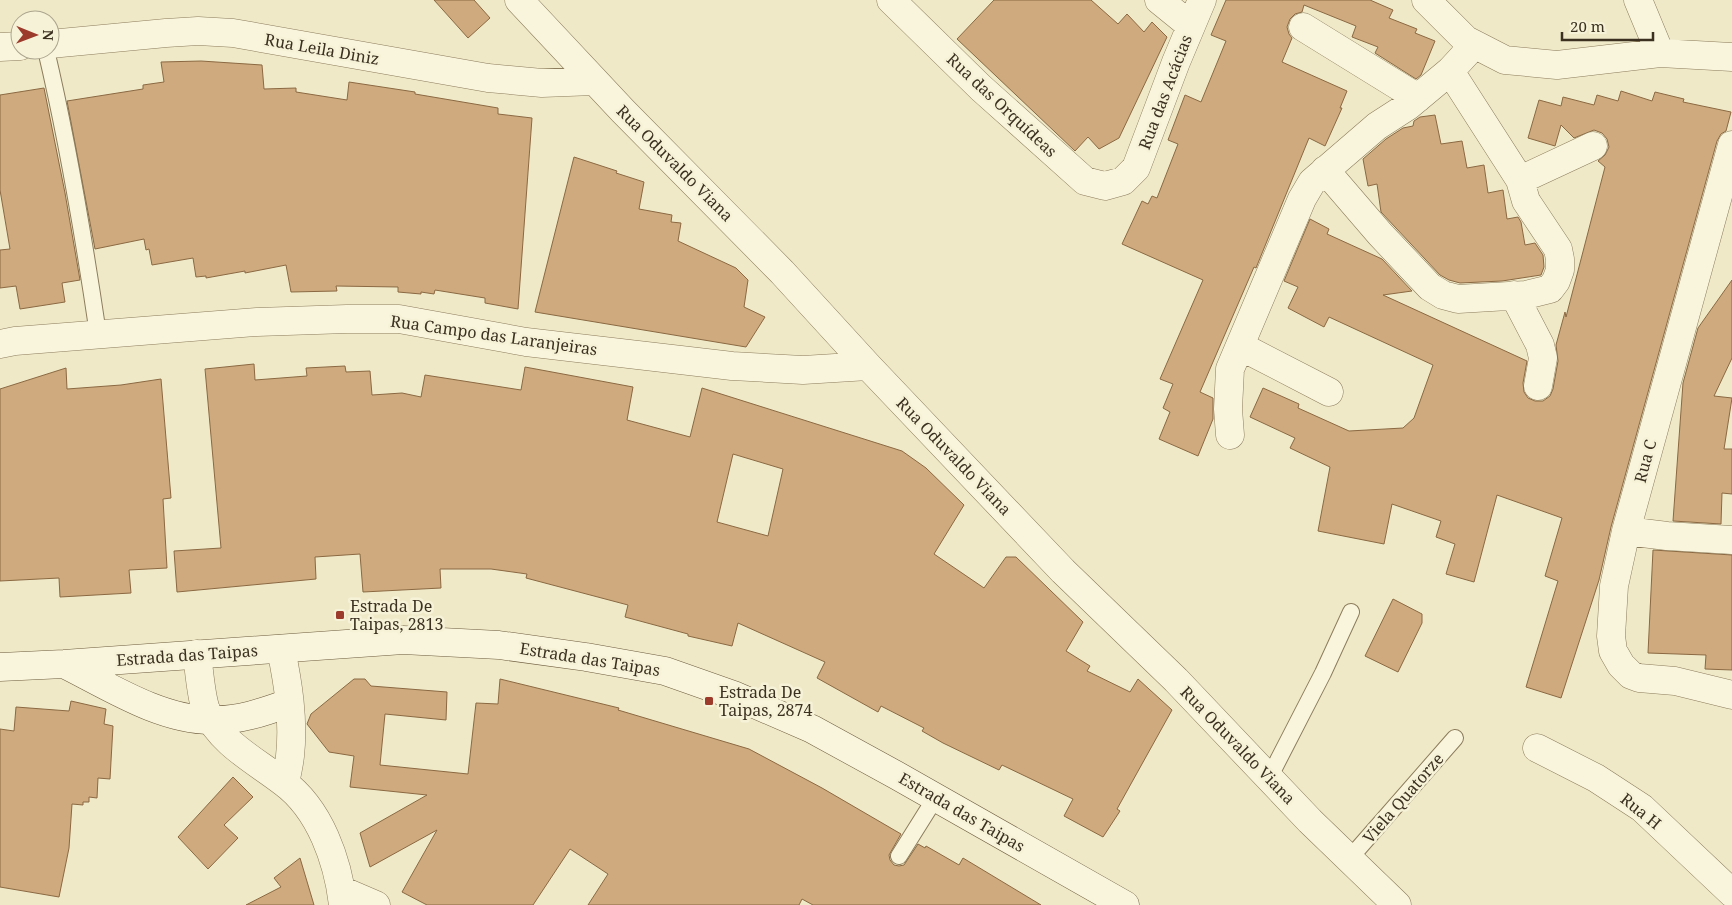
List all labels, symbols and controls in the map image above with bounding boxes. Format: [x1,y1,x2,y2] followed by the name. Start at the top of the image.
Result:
[10,10,60,60] north arrow
[1562,10,1653,42] scale bar
[1570,16,1605,36] text: 20 m
[263,28,381,70] street label: Rua Leila Diniz
[39,30,58,41] text: N
[1133,32,1197,152] street label: Rua das Acácias
[942,48,1062,162] street label: Rua das Orquídeas
[612,100,738,226] street label: Rua Oduvaldo Viana
[389,310,599,360] street label: Rua Campo das Laranjeiras
[892,392,1016,520] street label: Rua Oduvaldo Viana
[1629,437,1661,485] street label: Rua C
[350,595,443,635] place label: Estrada De Taipas, 2813
[334,609,346,621] marker: Estrada De Taipas, 2813
[518,637,662,681] street label: Estrada das Taipas
[116,639,258,671] street label: Estrada das Taipas
[719,681,812,721] place label: Estrada De Taipas, 2874
[1176,681,1300,809] street label: Rua Oduvaldo Viana
[703,695,715,707] marker: Estrada De Taipas, 2874
[1358,748,1448,848] street label: Viela Quatorze
[895,767,1029,857] street label: Estrada das Taipas
[1616,788,1666,834] street label: Rua H

